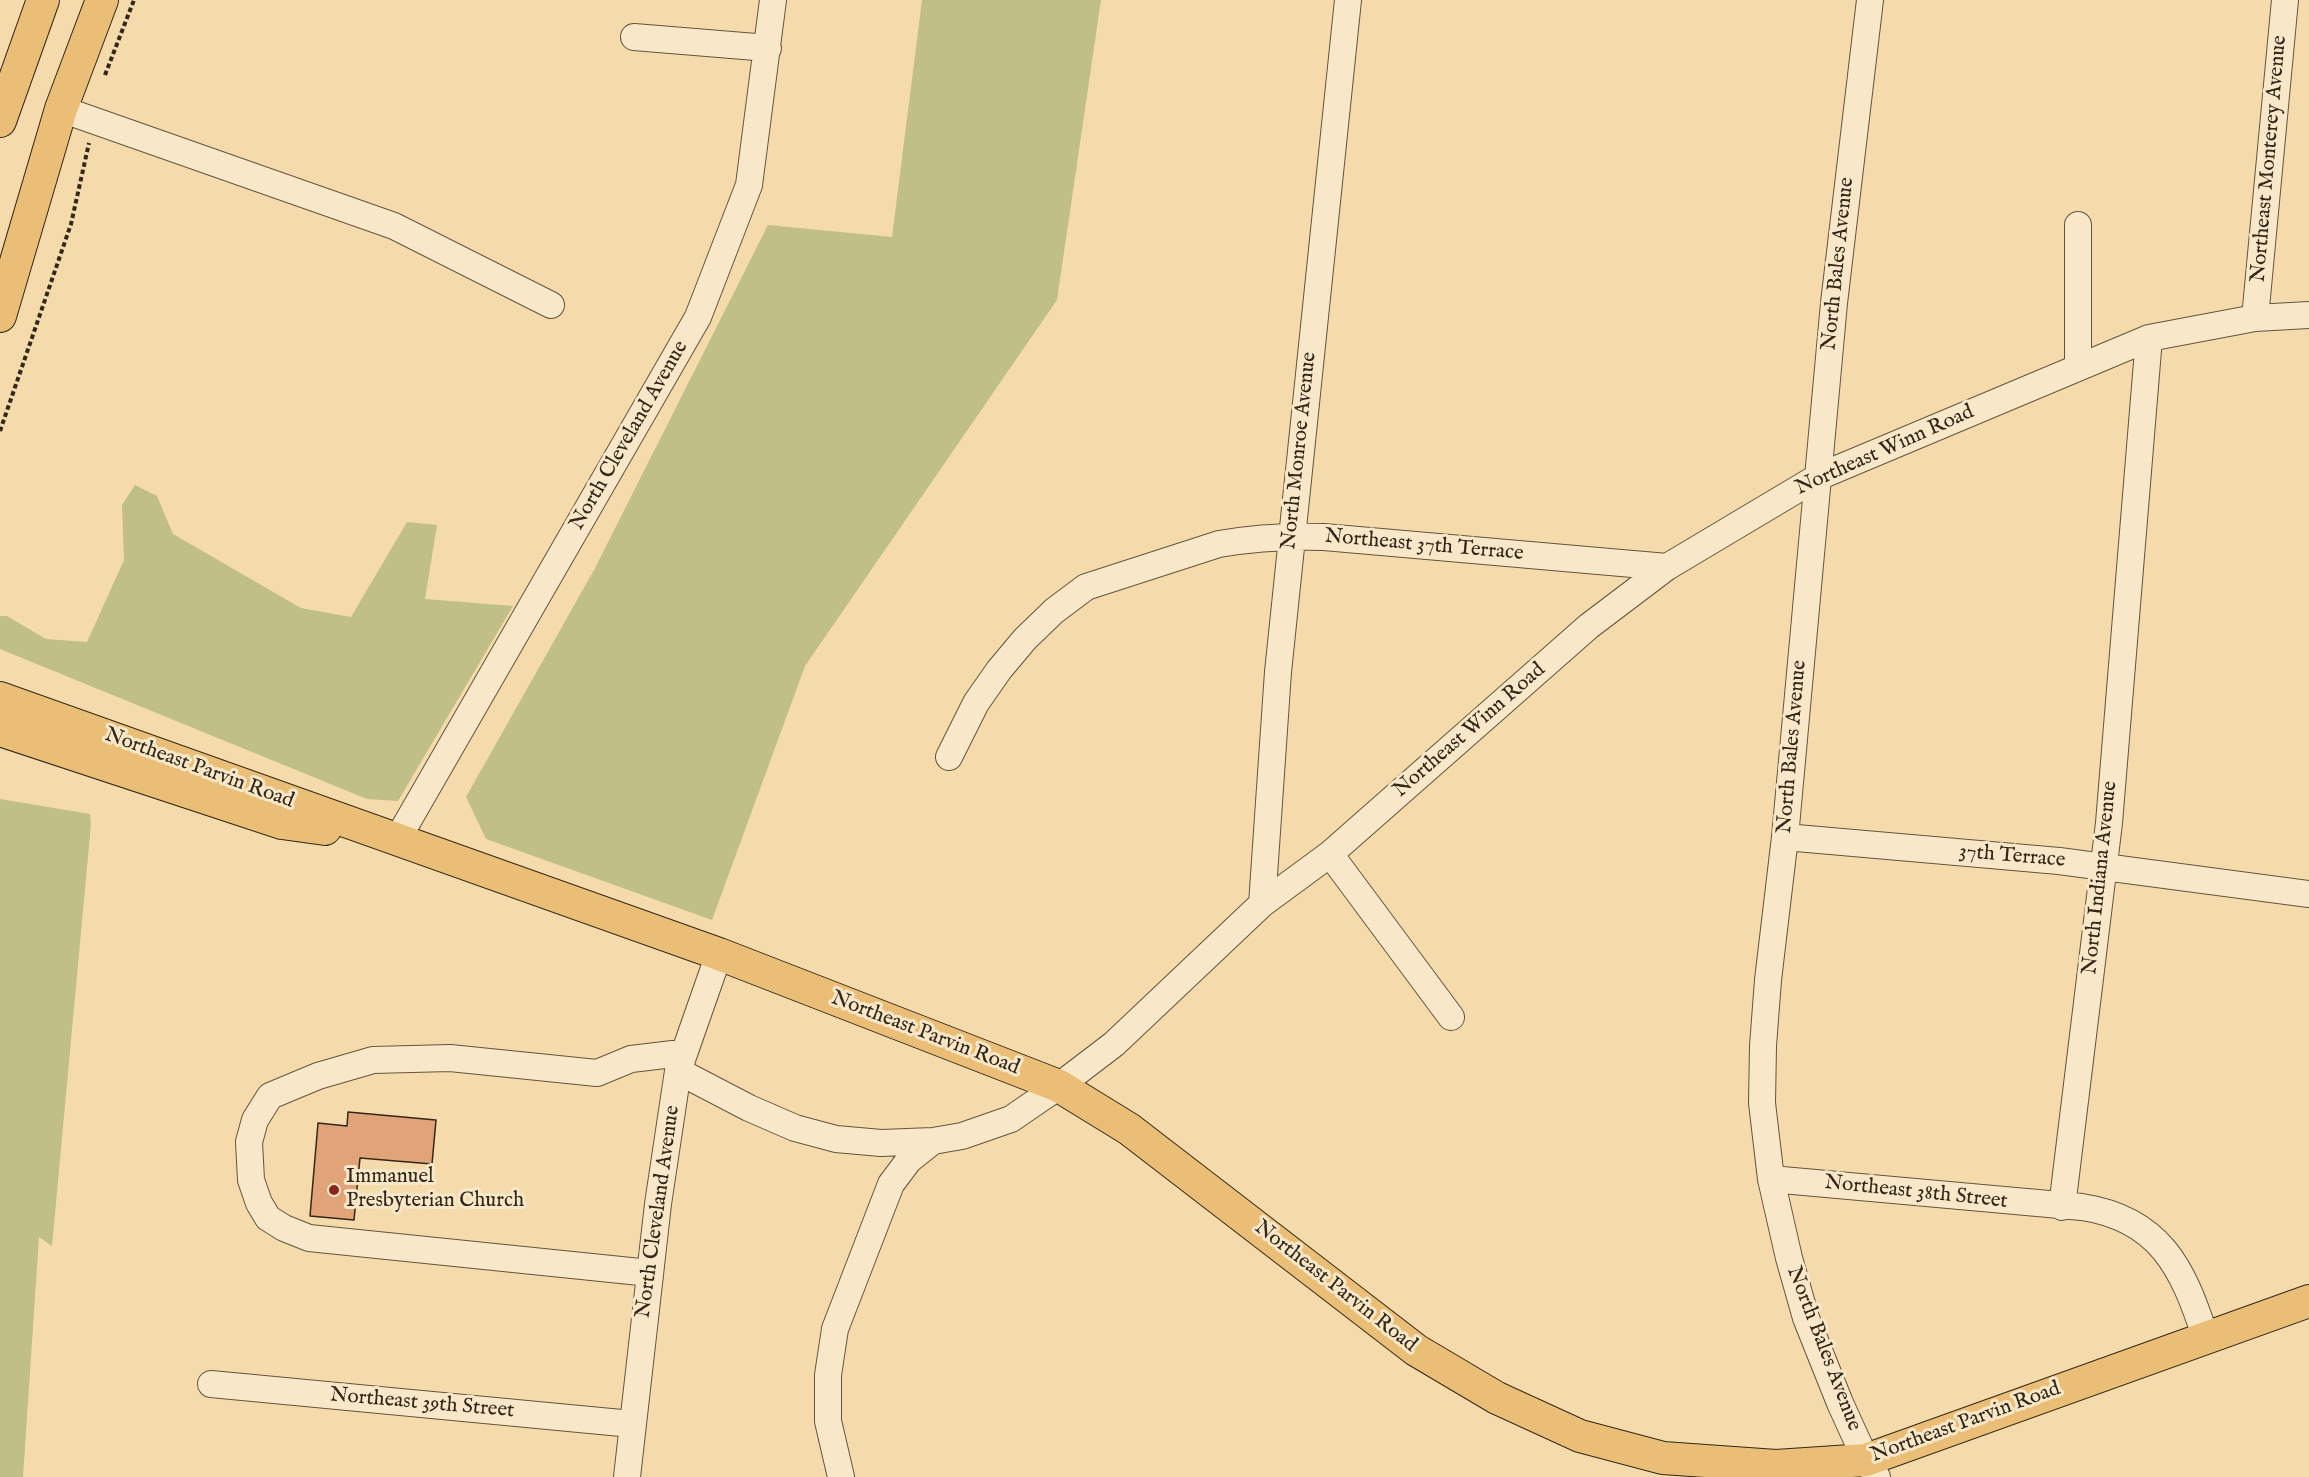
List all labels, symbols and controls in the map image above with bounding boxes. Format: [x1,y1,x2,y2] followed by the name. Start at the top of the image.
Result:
[2247,34,2293,284] street label: Northeast Monterey Avenue
[1817,176,1861,352] street label: North Bales Avenue
[565,337,695,535] street label: North Cleveland Avenue
[1277,351,1323,551] street label: North Monroe Avenue
[1792,400,1978,502] street label: Northeast Winn Road
[1323,525,1525,567] street label: Northeast 37th Terrace
[1389,658,1551,804] street label: Northeast Winn Road
[1773,659,1813,835] street label: North Bales Avenue
[101,723,297,815] street label: Northeast Parvin Road
[2078,780,2124,976] street label: North Indiana Avenue
[1958,840,2066,874] street label: 37th Terrace
[827,986,1023,1082] street label: Northeast Parvin Road
[632,1104,686,1320] street label: North Cleveland Avenue
[346,1165,524,1215] place label: Immanuel Presbyterian Church
[1823,1171,2009,1215] street label: Northeast 38th Street
[327,1183,341,1197] marker: Immanuel Presbyterian Church
[1249,1216,1421,1358] street label: Northeast Parvin Road
[1780,1263,1866,1435] street label: North Bales Avenue
[1868,1377,2064,1469] street label: Northeast Parvin Road
[329,1383,515,1425] street label: Northeast 39th Street

